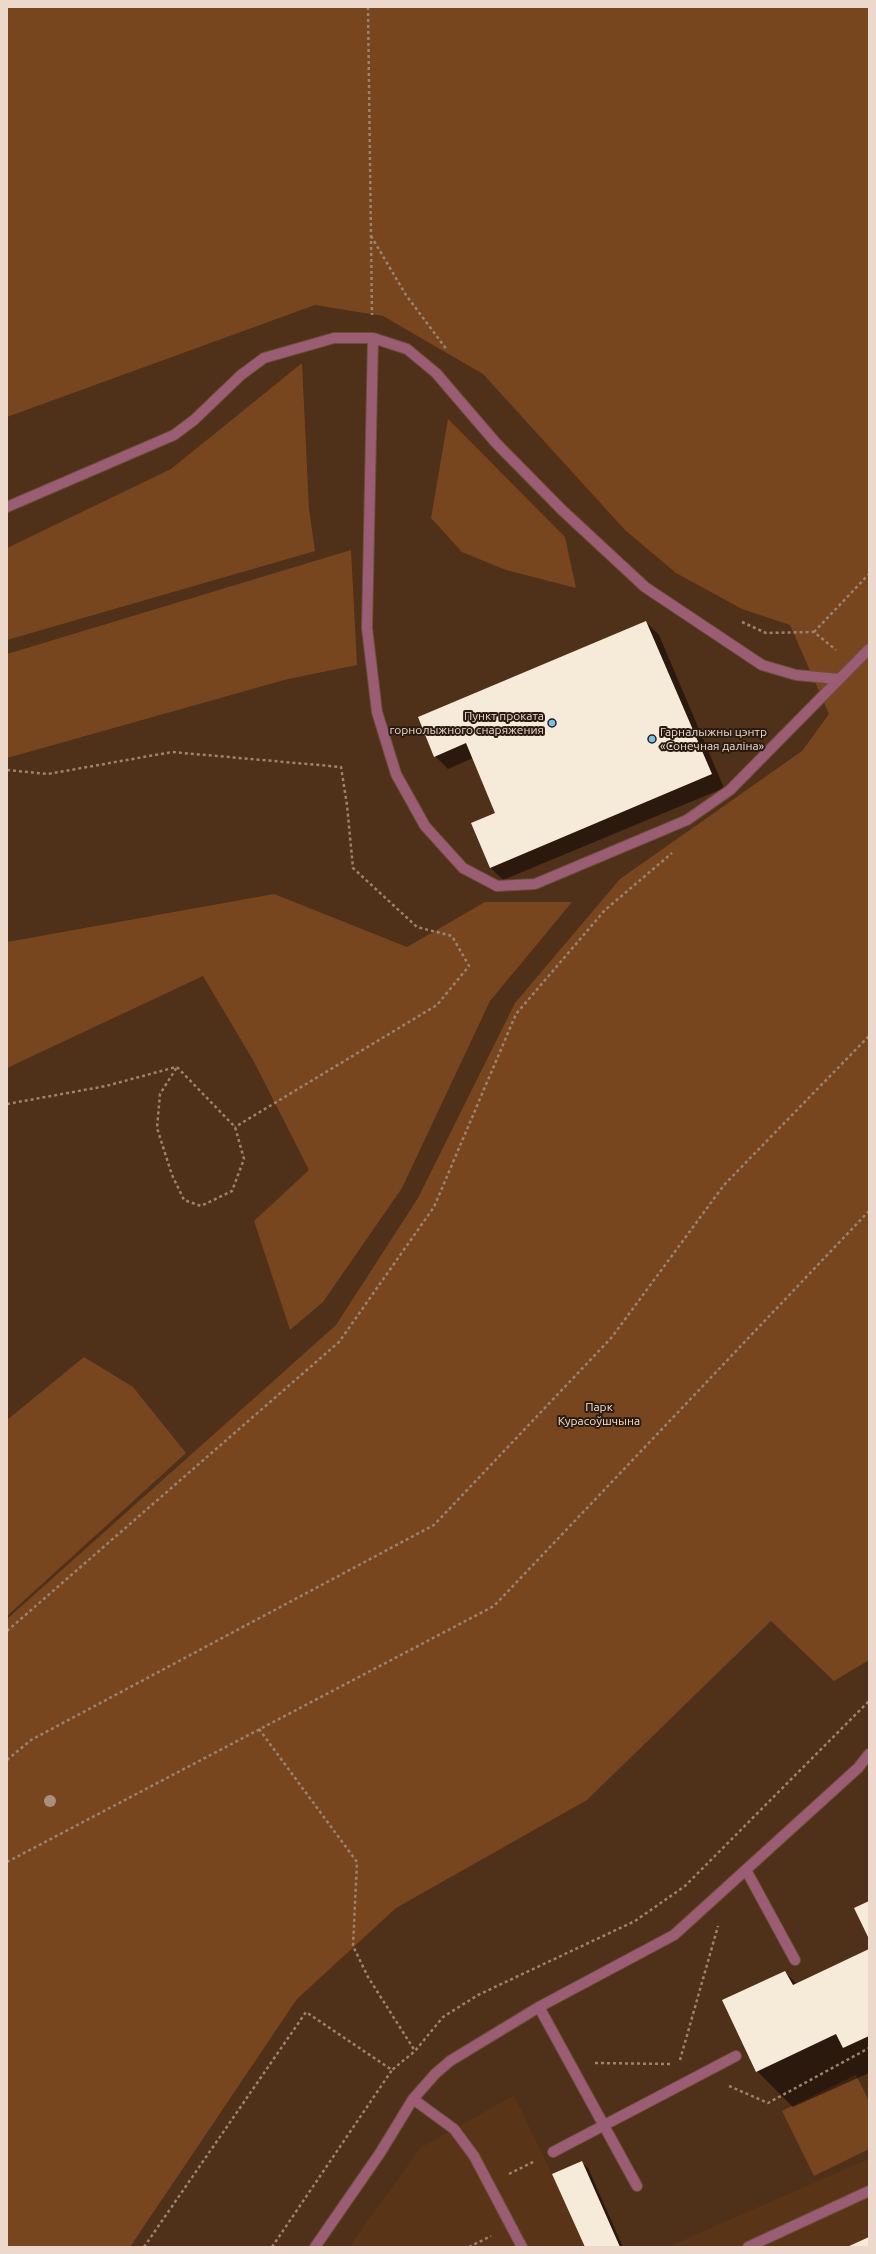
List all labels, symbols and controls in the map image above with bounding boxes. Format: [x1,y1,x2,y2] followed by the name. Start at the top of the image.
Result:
[389,709,544,737] place label: Пункт проката горнолыжного снаряжения
[547,718,557,728] marker: Пункт проката горнолыжного снаряжения
[660,725,767,753] place label: Гарналыжны цэнтр «Сонечная даліна»
[647,734,657,744] marker: Гарналыжны цэнтр «Сонечная даліна»
[558,1400,640,1428] park label: Парк Курасоўшчына

